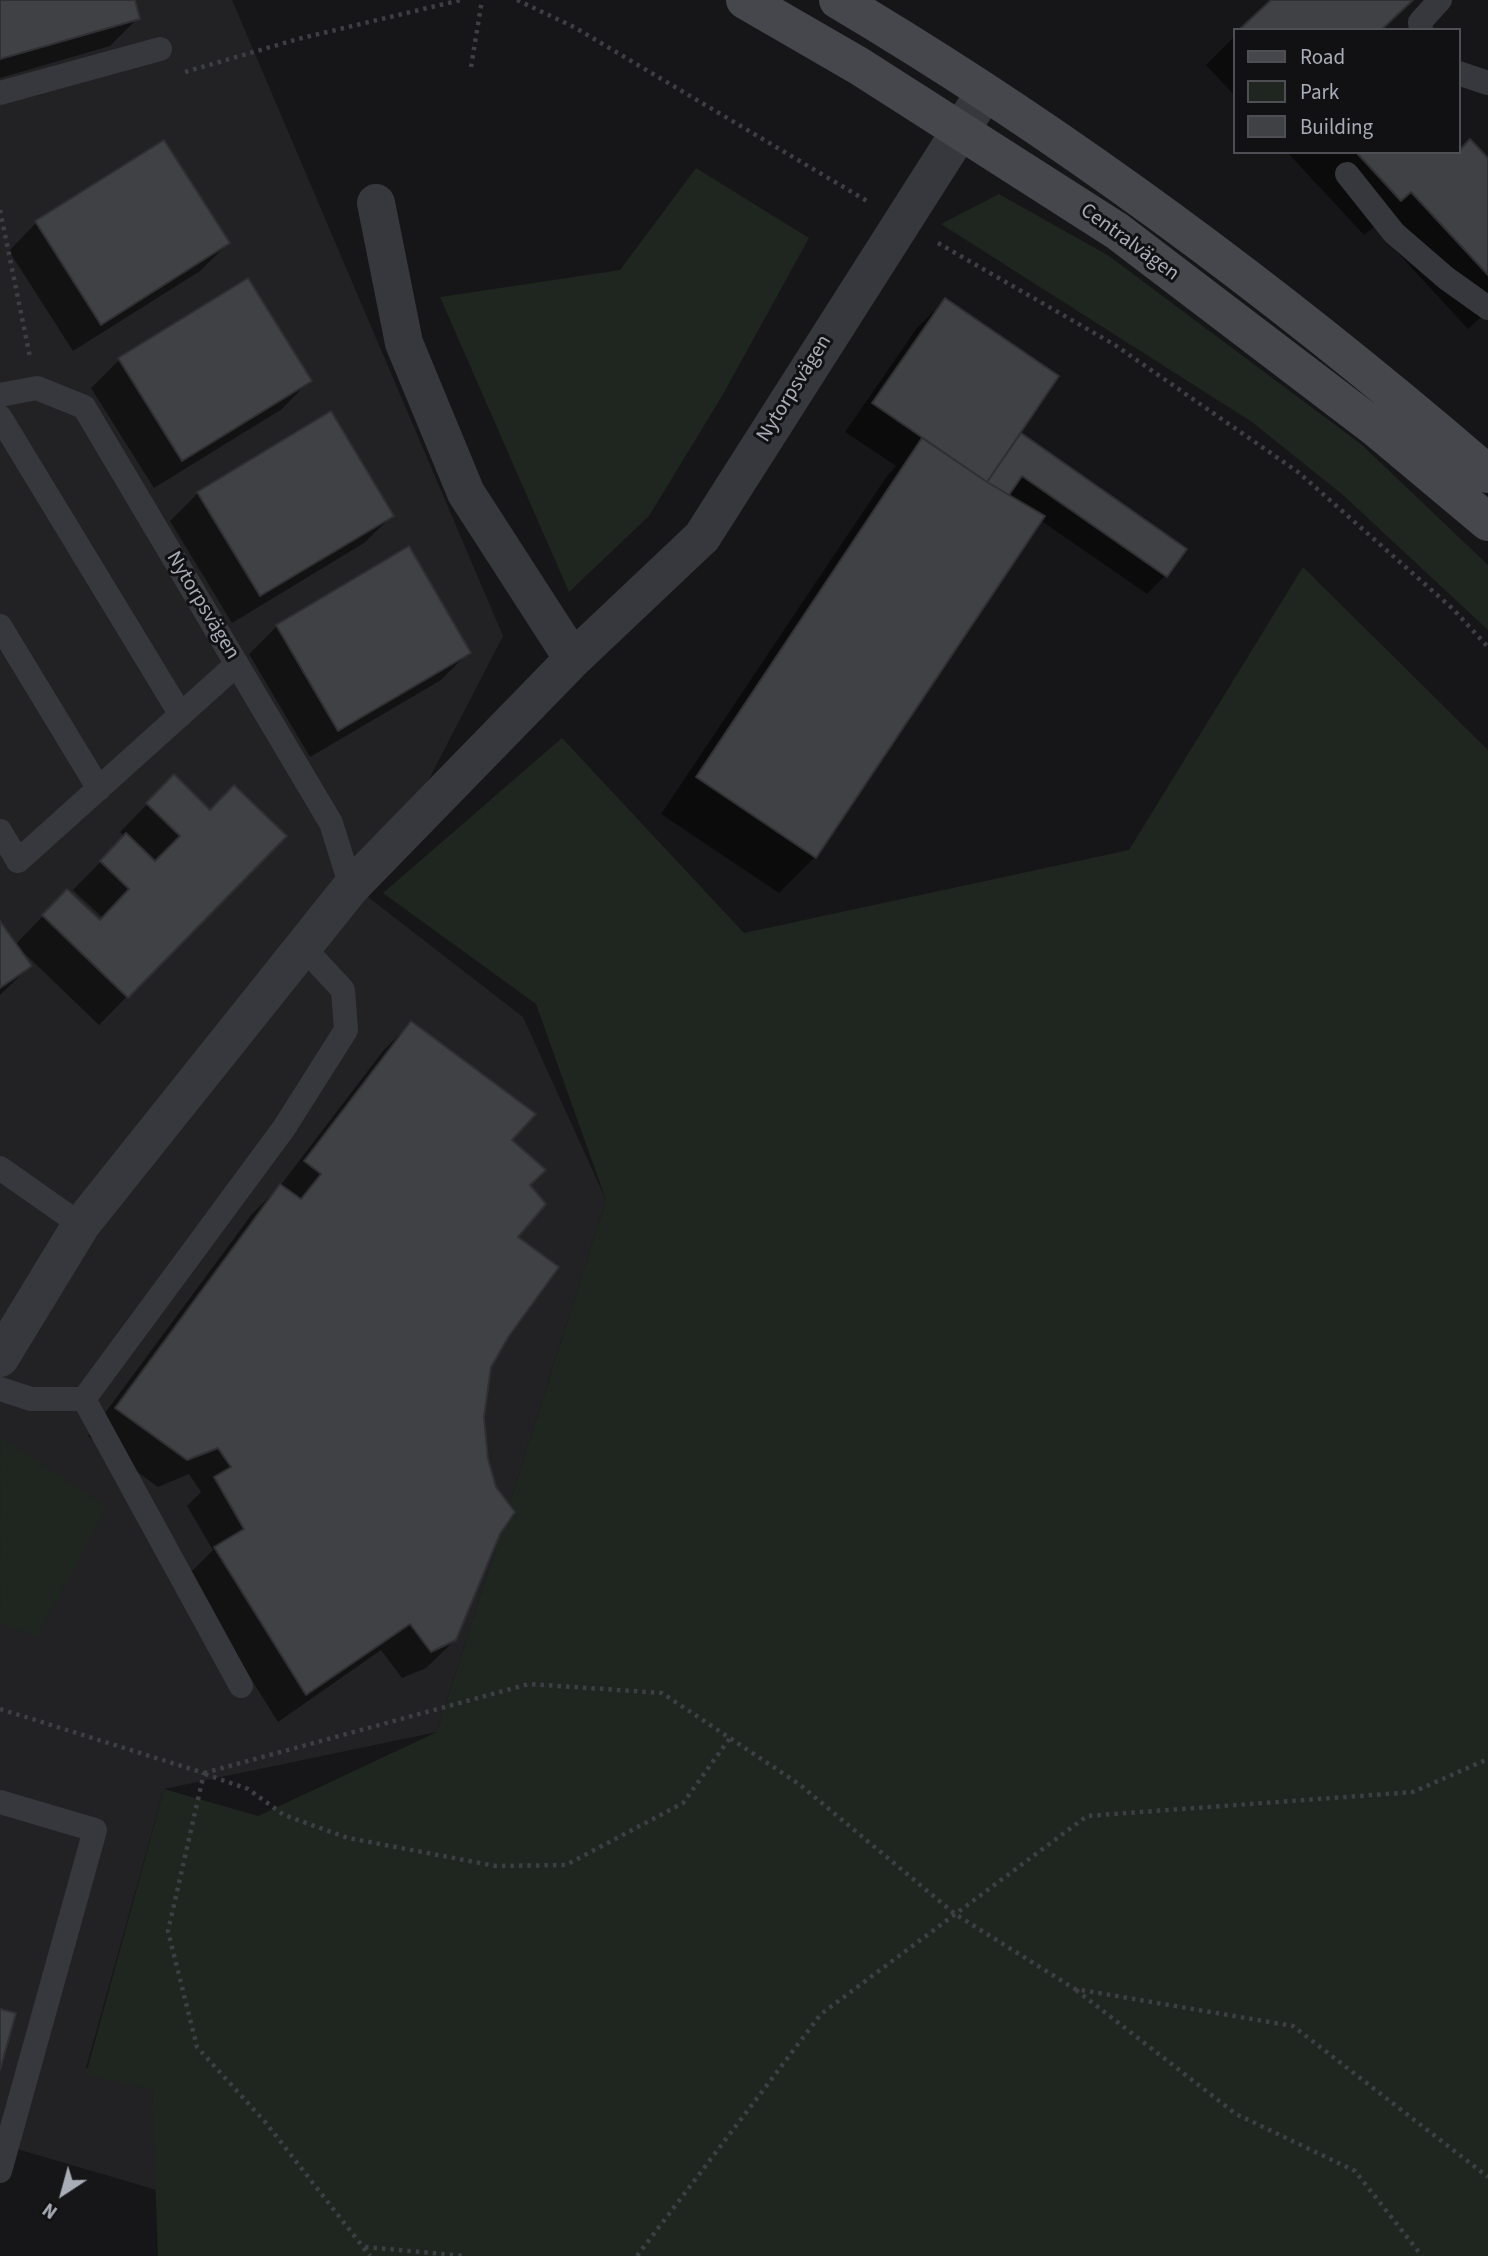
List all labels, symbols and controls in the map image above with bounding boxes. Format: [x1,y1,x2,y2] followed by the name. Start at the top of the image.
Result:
[1232,28,1460,154] legend
[1300,42,1345,72] text: Road
[1300,77,1339,107] text: Park
[1300,112,1373,142] text: Building
[1075,199,1183,287] street label: Centralvägen
[752,331,838,447] street label: Nytorpsvägen
[160,547,244,665] street label: Nytorpsvägen
[28,2158,98,2228] north arrow
[37,2196,63,2225] text: N

